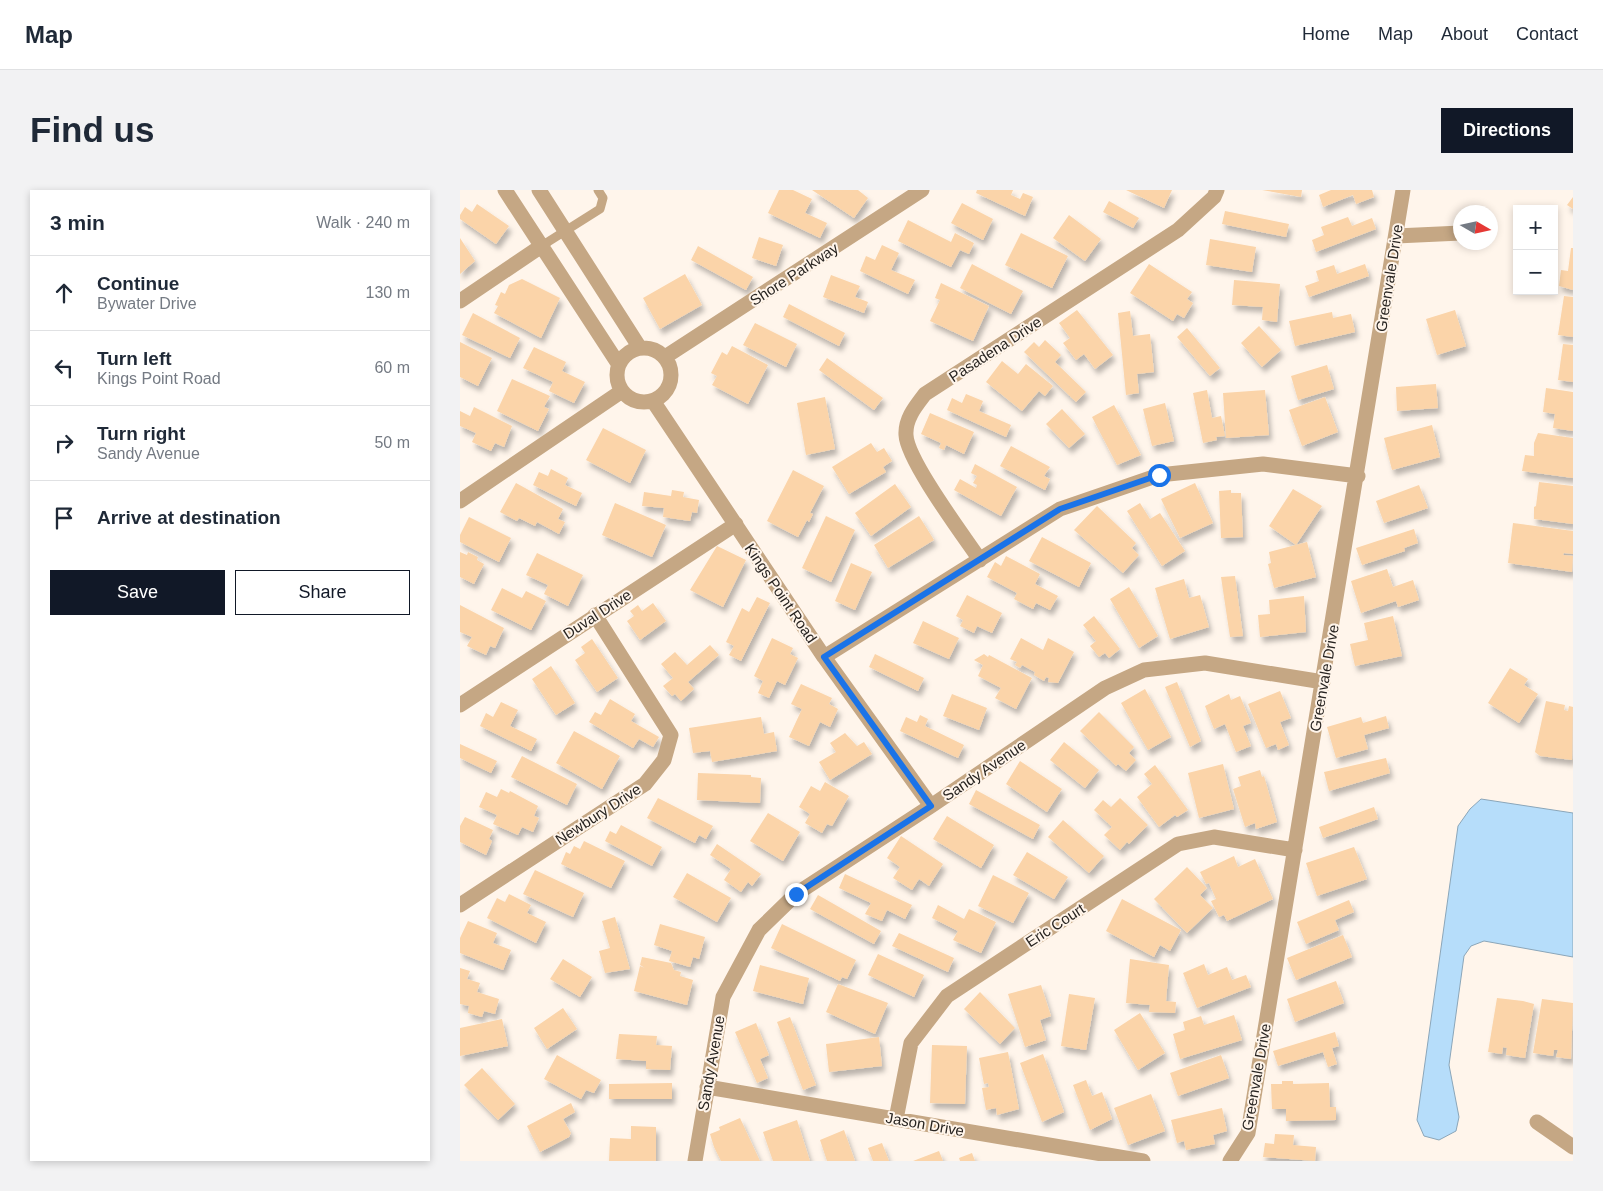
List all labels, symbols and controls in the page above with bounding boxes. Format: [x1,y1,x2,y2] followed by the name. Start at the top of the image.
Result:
[25,21,73,48] text: Map
[1302,24,1350,44] text: Home
[1378,24,1413,44] text: Map
[1441,24,1488,44] text: About
[1516,24,1578,44] text: Contact
[1441,108,1573,153] button: Directions
[30,110,154,149] text: Find us
[1453,205,1498,250] north arrow
[1513,205,1558,295] map controls
[1513,205,1558,250] button: +
[50,211,105,234] text: 3 min
[316,214,410,231] text: Walk · 240 m
[1372,223,1406,333] street label: Greenvale Drive
[747,239,842,309] street label: Shore Parkway
[1513,250,1558,295] button: −
[97,273,179,294] text: Continue
[50,279,78,307] icon: ahead
[366,284,410,301] text: 130 m
[97,295,197,312] text: Bywater Drive
[946,313,1044,385] street label: Pasadena Drive
[97,348,172,369] text: Turn left
[50,354,78,382] icon: left
[374,359,410,376] text: 60 m
[97,370,221,387] text: Kings Point Road
[97,423,185,444] text: Turn right
[50,429,78,457] icon: right
[374,434,410,451] text: 50 m
[97,445,200,462] text: Sandy Avenue
[1148,464,1171,487] route start
[50,504,78,532] icon: arrive
[97,507,281,528] text: Arrive at destination
[742,540,820,646] street label: Kings Point Road
[50,570,225,615] button: Save
[235,570,410,615] button: Share
[560,586,634,642] street label: Duval Drive
[1306,623,1342,733] street label: Greenvale Drive
[939,736,1029,804] street label: Sandy Avenue
[552,780,644,848] street label: Newbury Drive
[785,883,808,906] route end
[1022,899,1088,950] street label: Eric Court
[694,1014,728,1112] street label: Sandy Avenue
[1238,1022,1274,1132] street label: Greenvale Drive
[885,1109,965,1139] street label: Jason Drive

